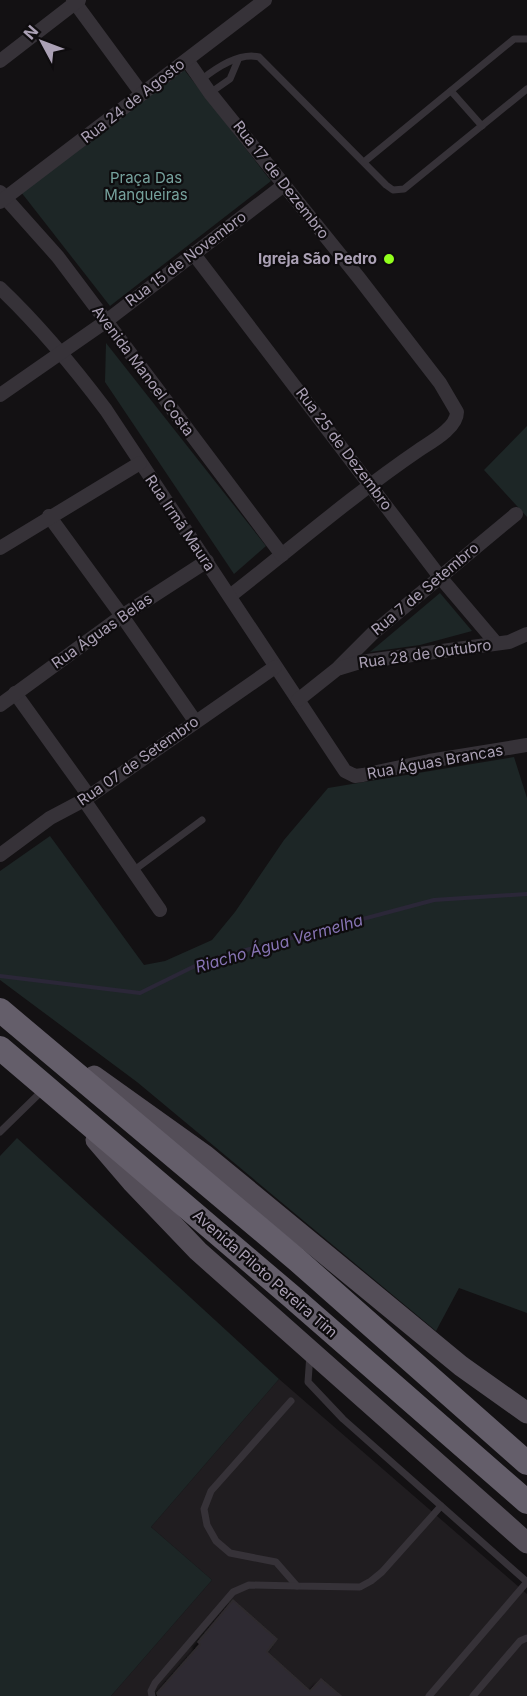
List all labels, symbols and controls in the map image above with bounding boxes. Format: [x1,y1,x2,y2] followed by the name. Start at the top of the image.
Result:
[12,12,72,72] north arrow
[19,21,42,43] text: N
[77,54,188,147] street label: Rua 24 de Agosto
[229,117,334,243] street label: Rua 17 de Dezembro
[104,168,188,204] park label: Praça Das Mangueiras
[122,207,250,310] street label: Rua 15 de Novembro
[258,249,377,268] place label: Igreja São Pedro
[382,252,396,266] marker: Igreja São Pedro
[88,302,199,440] street label: Avenida Manoel Costa
[292,384,397,514] street label: Rua 25 de Dezembro
[141,471,220,574] street label: Rua Irmã Maura
[367,538,482,639] street label: Rua 7 de Setembro
[48,589,156,672] street label: Rua Águas Belas
[357,635,492,672] street label: Rua 28 de Outubro
[73,712,202,810] street label: Rua 07 de Setembro
[365,740,505,783] street label: Rua Águas Brancas
[193,909,365,977] water label: Riacho Água Vermelha
[189,1206,341,1342] street label: Avenida Piloto Pereira Tim

